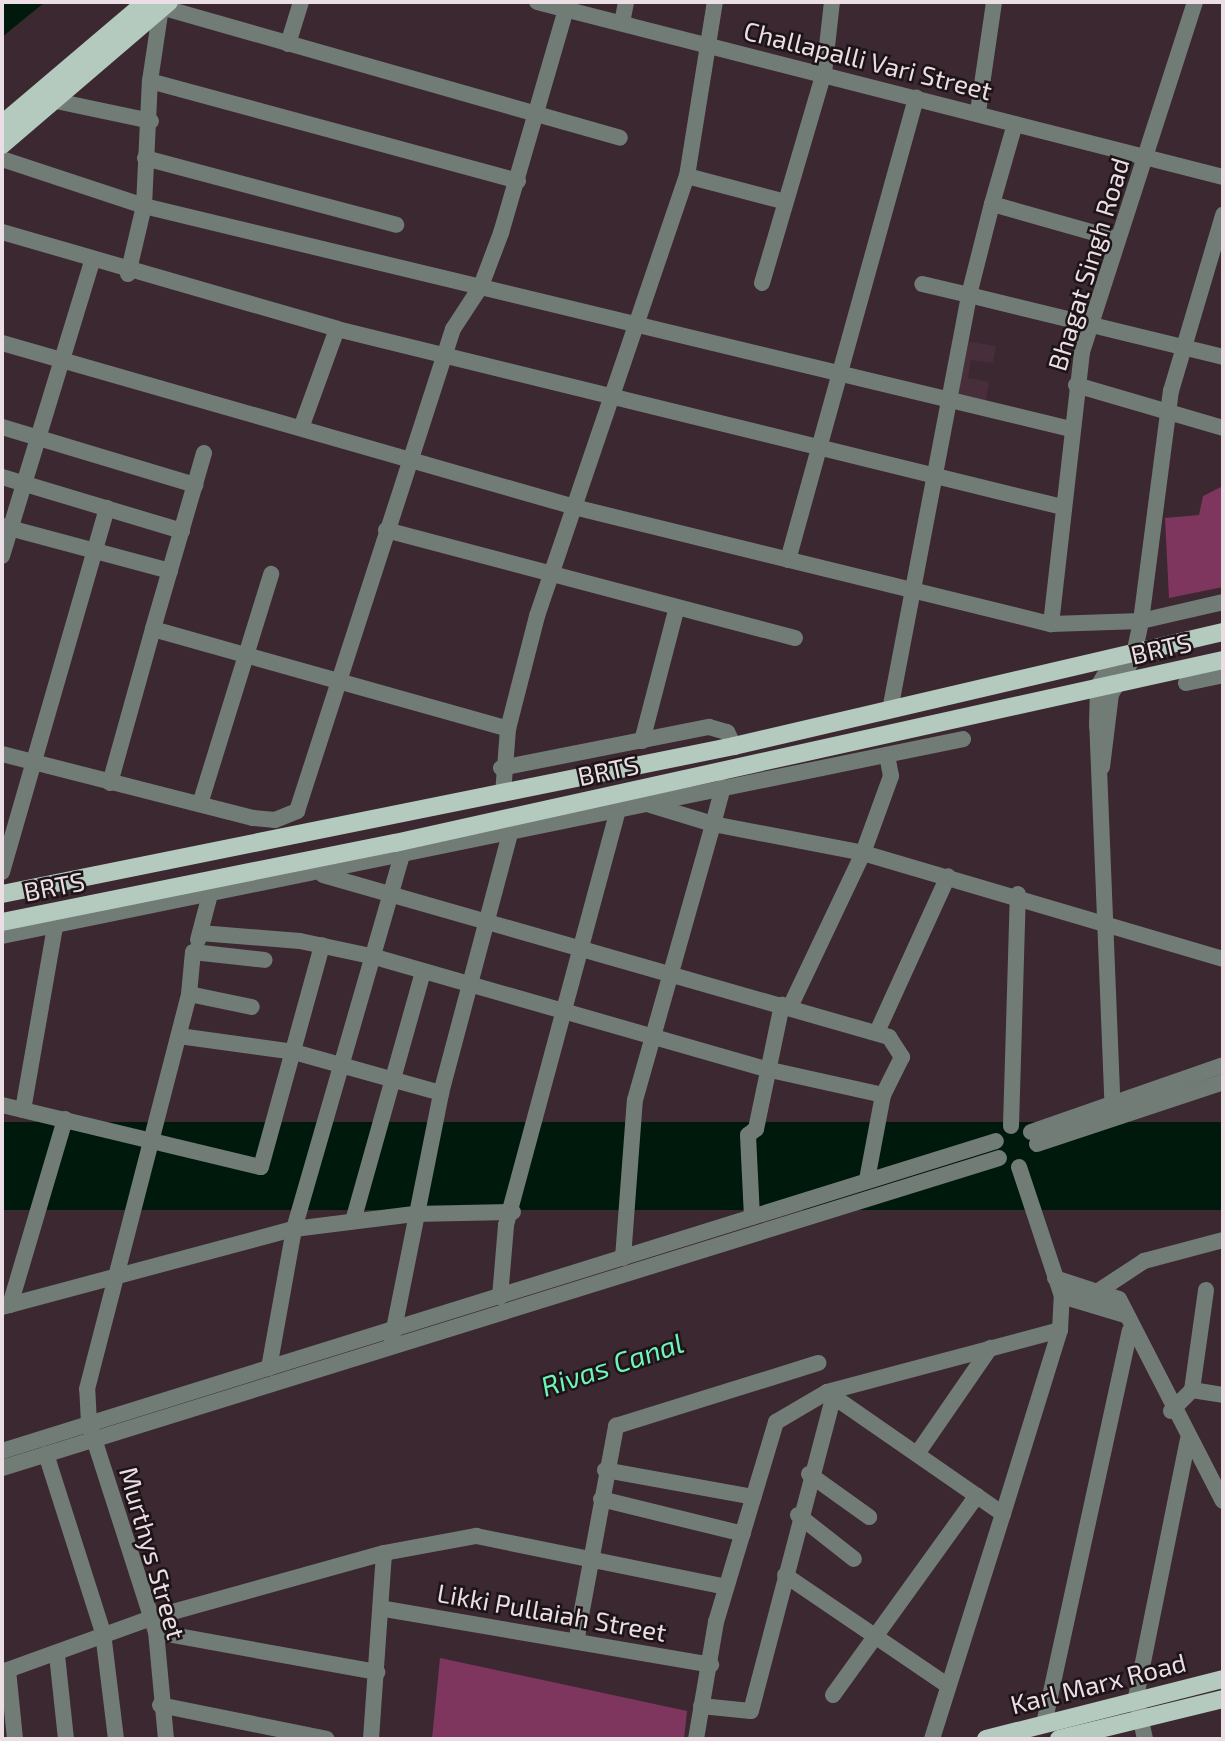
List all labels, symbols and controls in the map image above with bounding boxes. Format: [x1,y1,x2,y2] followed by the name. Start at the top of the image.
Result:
[740,14,996,106] street label: Challapalli Vari Street
[1041,154,1135,374] street label: Bhagat Singh Road
[1127,626,1195,670] street label: BRTS
[575,748,641,792] street label: BRTS
[21,865,87,907] street label: BRTS
[537,1325,687,1403] water label: Rivas Canal
[113,1463,193,1643] street label: Murthys Street
[435,1576,669,1648] street label: Likki Pullaiah Street
[1007,1646,1189,1720] street label: Karl Marx Road

